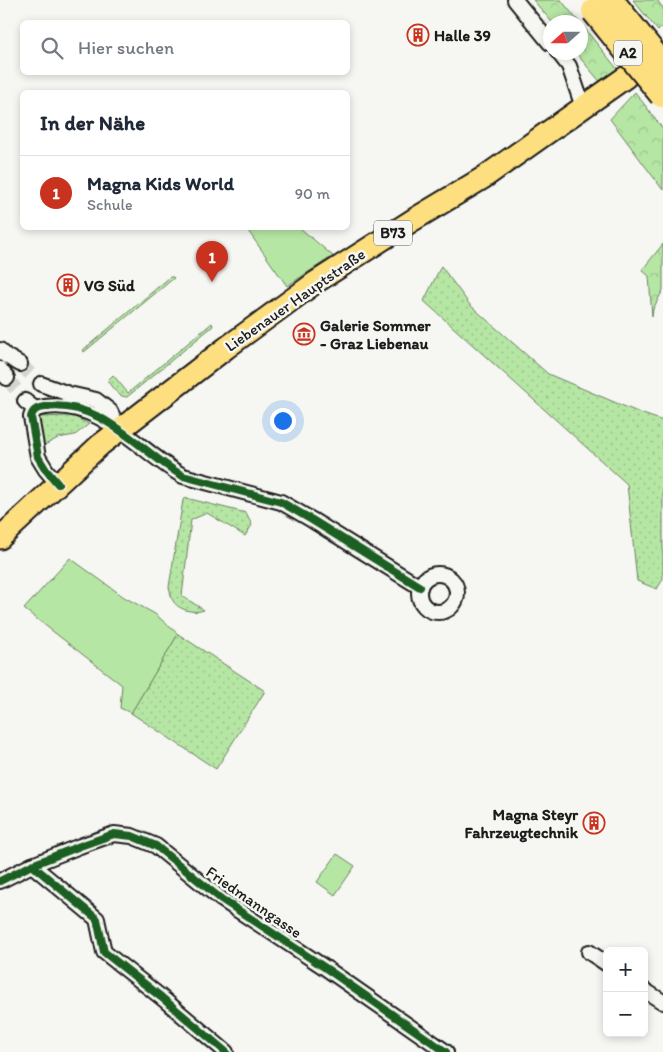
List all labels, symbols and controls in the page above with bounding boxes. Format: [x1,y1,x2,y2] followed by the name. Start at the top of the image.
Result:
[543,15,588,60] north arrow
[20,20,350,75] search box
[406,23,430,47] building icon: Halle 39
[434,26,491,45] place label: Halle 39
[38,34,66,62] icon: search
[78,36,174,59] text: Hier suchen
[614,40,642,66] road number: A2
[40,110,145,135] text: In der Nähe
[87,172,234,195] text: Magna Kids World
[52,184,60,203] text: 1
[295,184,330,203] text: 90 m
[87,195,133,214] text: Schule
[374,220,412,246] road number: B73
[196,241,228,282] pin: 1
[221,244,369,356] street label: Liebenauer Hauptstraße
[56,273,80,297] building icon: VG Süd
[84,276,135,295] place label: VG Süd
[320,316,432,353] place label: Galerie Sommer - Graz Liebenau
[292,322,316,346] museum icon: Galerie Sommer - Graz Liebenau
[270,408,296,434] your location
[465,805,579,843] place label: Magna Steyr Fahrzeugtechnik
[582,811,606,835] building icon: Magna Steyr Fahrzeugtechnik
[203,862,305,942] street label: Friedmanngasse
[603,947,648,1037] map controls
[603,947,648,992] button: +
[603,992,648,1037] button: −

